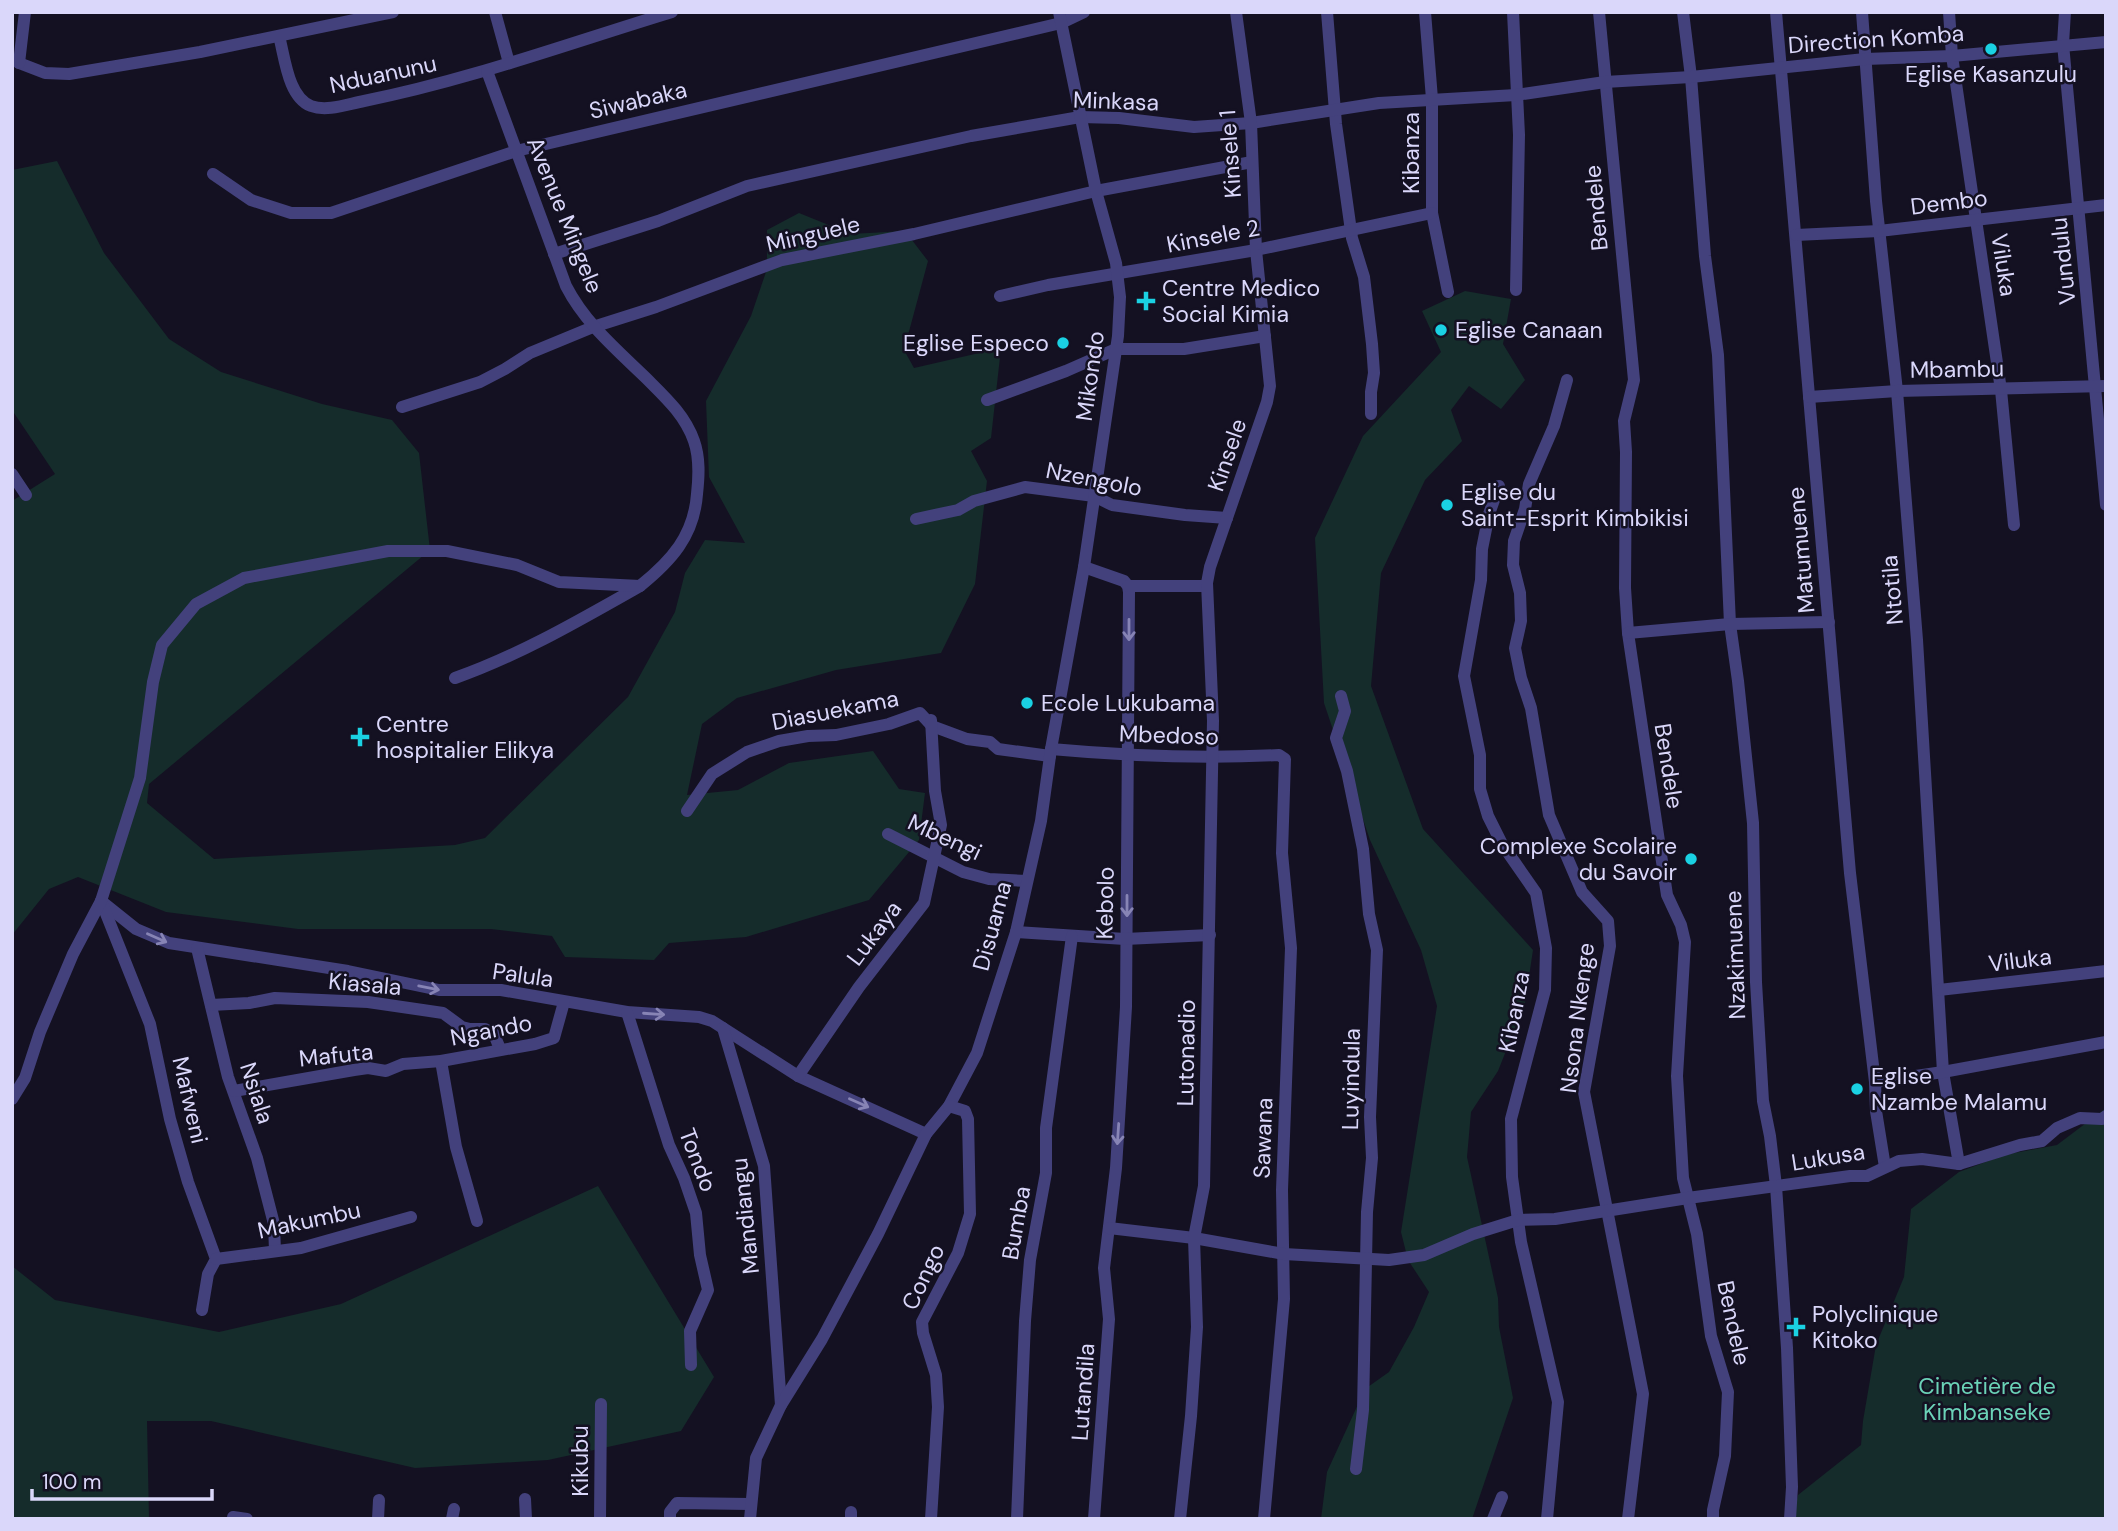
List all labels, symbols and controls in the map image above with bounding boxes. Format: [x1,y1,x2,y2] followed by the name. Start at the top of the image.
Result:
[1787,18,1965,60] street label: Direction Komba
[1983,41,1999,57] marker: Eglise Kasanzulu
[327,48,439,100] street label: Nduanunu
[1905,59,2077,89] place label: Eglise Kasanzulu
[586,74,690,126] street label: Siwabaka
[1072,85,1160,117] street label: Minkasa
[1212,109,1248,199] street label: Kinsele 1
[1396,112,1426,194] street label: Kibanza
[520,132,610,298] street label: Avenue Mingele
[1577,164,1615,252] street label: Bendele
[1909,182,1989,222] street label: Dembo
[763,209,863,259] street label: Minguele
[1164,212,1262,260] street label: Kinsele 2
[2044,216,2082,306] street label: Vundulu
[1984,231,2024,299] street label: Viluka
[1162,273,1320,329] place label: Centre Medico Social Kimia
[1136,291,1156,311] marker: Centre Medico Social Kimia
[1455,315,1603,345] place label: Eglise Canaan
[1433,322,1449,338] marker: Eglise Canaan
[903,328,1049,358] place label: Eglise Especo
[1069,329,1111,423] street label: Mikondo
[1055,335,1071,351] marker: Eglise Especo
[1910,353,2004,385] street label: Mbambu
[1201,415,1253,495] street label: Kinsele
[1043,455,1145,503] street label: Nzengolo
[1461,477,1689,533] place label: Eglise du Saint-Esprit Kimbikisi
[1781,486,1821,614] street label: Matumuene
[1439,497,1455,513] marker: Eglise du Saint-Esprit Kimbikisi
[1874,554,1910,626] street label: Ntotila
[1122,618,1136,641] one-way arrow
[769,683,901,737] street label: Diasuekama
[1041,688,1215,718] place label: Ecole Lukubama
[1019,695,1035,711] marker: Ecole Lukubama
[376,709,554,765] place label: Centre hospitalier Elikya
[1118,718,1220,752] street label: Mbedoso
[1647,721,1691,811] street label: Bendele
[350,727,370,747] marker: Centre hospitalier Elikya
[903,807,987,867] street label: Mbengi
[1480,831,1677,887] place label: Complexe Scolaire du Savoir
[1683,851,1699,867] marker: Complexe Scolaire du Savoir
[1089,866,1121,940] street label: Kebolo
[966,878,1018,974] street label: Disuama
[1718,890,1752,1020] street label: Nzakimuene
[840,895,908,971] street label: Lukaya
[1120,895,1134,918] one-way arrow
[146,932,167,945] one-way arrow
[1553,941,1601,1095] street label: Nsona Nkenge
[1987,941,2053,979] street label: Viluka
[491,956,555,994] street label: Palula
[327,966,403,1002] street label: Kiasala
[1491,969,1537,1055] street label: Kibanza
[417,981,440,995] one-way arrow
[1170,999,1202,1107] street label: Lutonadio
[448,1007,534,1053] street label: Ngando
[642,1008,665,1021] one-way arrow
[1335,1028,1367,1130] street label: Luyindula
[297,1036,375,1074] street label: Mafuta
[165,1053,215,1147] street label: Mafweni
[233,1058,281,1128] street label: Nsiala
[1871,1061,2047,1117] place label: Eglise Nzambe Malamu
[1849,1081,1865,1097] marker: Eglise Nzambe Malamu
[848,1097,869,1110] one-way arrow
[1247,1097,1279,1179] street label: Sawana
[1112,1122,1125,1145] one-way arrow
[672,1124,724,1196] street label: Tondo
[1789,1136,1867,1178] street label: Lukusa
[724,1156,766,1276] street label: Mandiangu
[995,1184,1037,1262] street label: Bumba
[255,1194,363,1246] street label: Makumbu
[895,1239,951,1315] street label: Congo
[1710,1278,1758,1368] street label: Bendele
[1812,1299,1938,1355] place label: Polyclinique Kitoko
[1786,1317,1806,1337] marker: Polyclinique Kitoko
[1065,1342,1101,1442] street label: Lutandila
[1918,1371,2056,1427] park label: Cimetière de Kimbanseke
[565,1425,595,1497] street label: Kikubu
[32,1458,212,1502] scale bar
[42,1468,102,1496] text: 100 m

